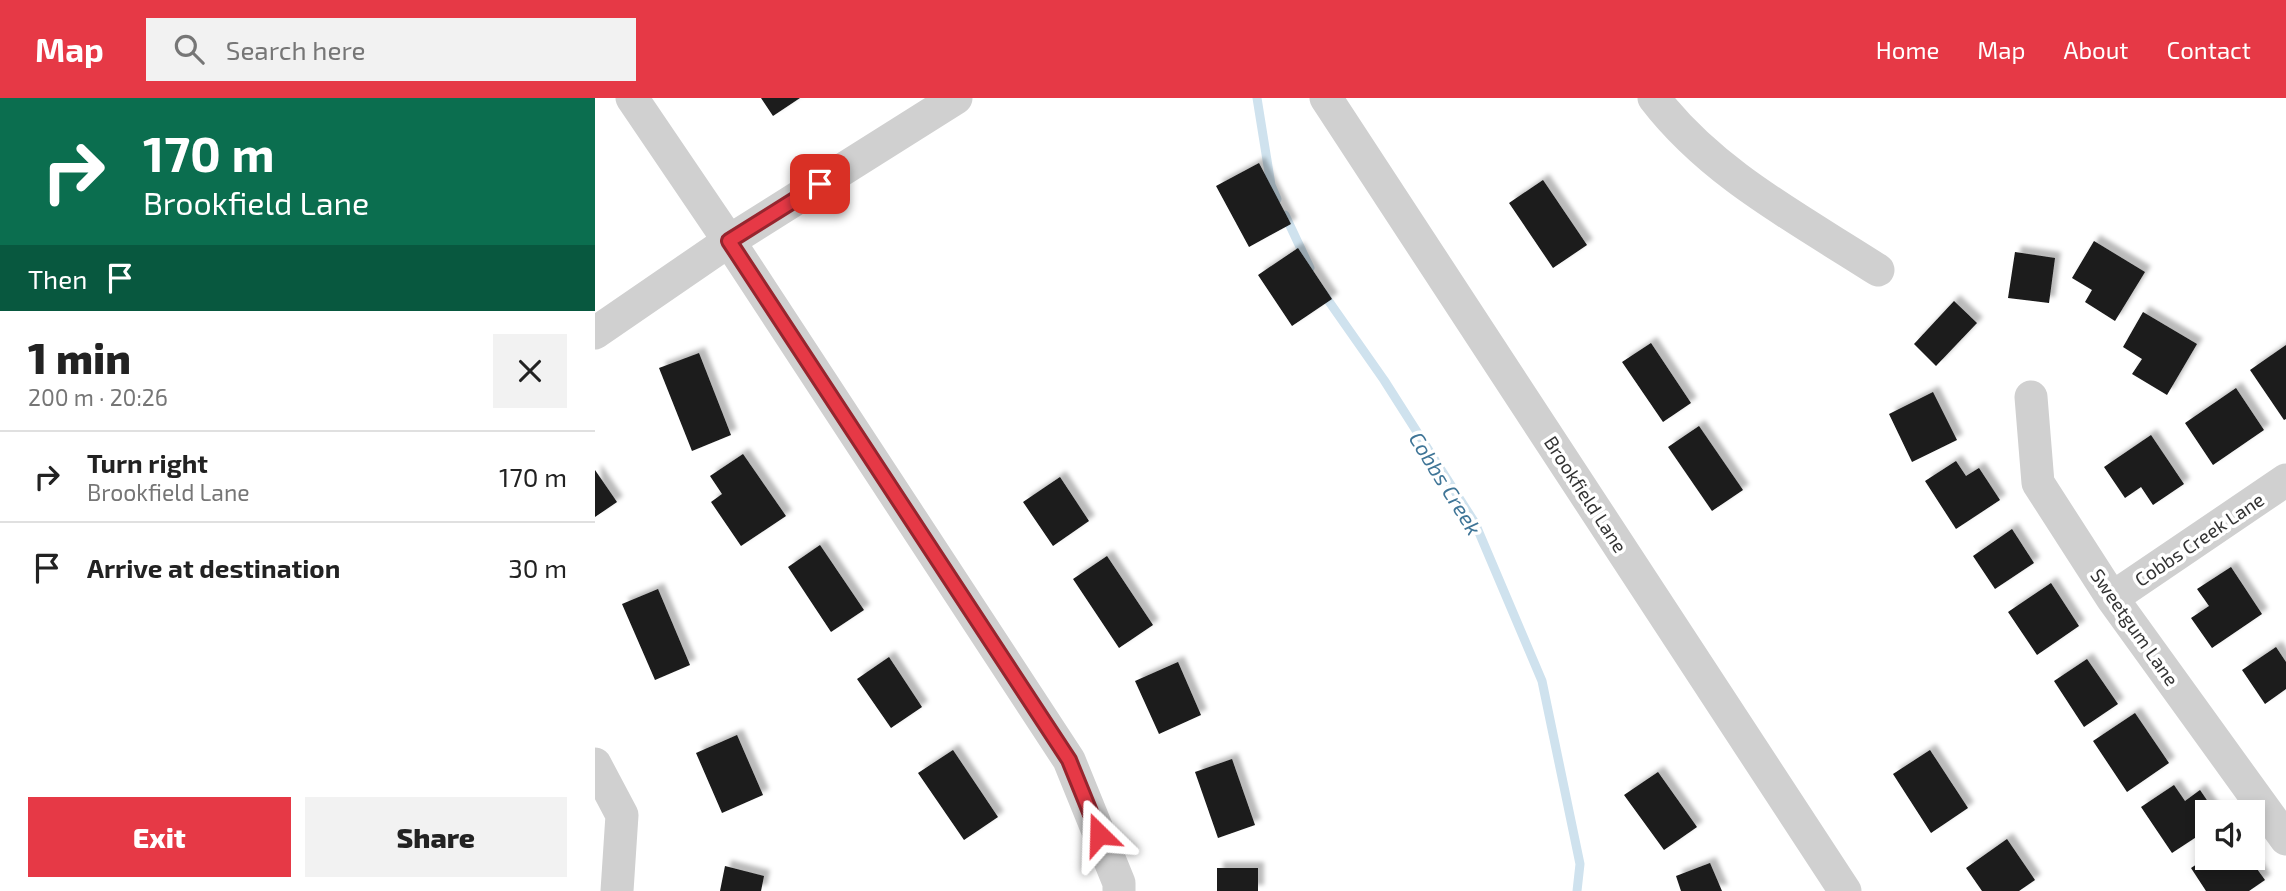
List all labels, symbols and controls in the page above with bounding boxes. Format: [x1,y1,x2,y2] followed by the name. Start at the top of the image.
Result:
[146,18,636,81] search box
[35,29,104,69] text: Map
[170,30,208,68] icon: search
[226,34,365,65] text: Search here
[1876,35,1939,64] text: Home
[1977,35,2025,64] text: Map
[2063,35,2129,64] text: About
[2167,35,2251,64] text: Contact
[143,123,275,182] text: 170 m
[28,126,119,217] icon: right
[790,154,850,214] pin
[801,165,839,203] icon: arrive
[143,183,369,221] text: Brookfield Lane
[101,259,139,297] icon: arrive
[28,263,87,294] text: Then
[28,332,131,382] text: 1 min
[493,334,567,408] button: close
[28,383,168,411] text: 200 m · 20:26
[1405,427,1488,539] water label: Cobbs Creek
[1540,431,1632,557] street label: Brookfield Lane
[87,447,208,478] text: Turn right
[28,458,66,496] icon: right
[499,461,567,492] text: 170 m
[87,478,250,506] text: Brookfield Lane
[2130,487,2268,591] street label: Cobbs Creek Lane
[28,549,66,587] icon: arrive
[87,552,340,583] text: Arrive at destination
[508,552,567,583] text: 30 m
[2086,564,2184,690] street label: Sweetgum Lane
[28,797,291,877] button: Exit
[305,797,567,877] button: Share
[1062,797,1136,871] position arrow
[2195,800,2265,870] map controls
[2195,800,2265,870] button: sound

